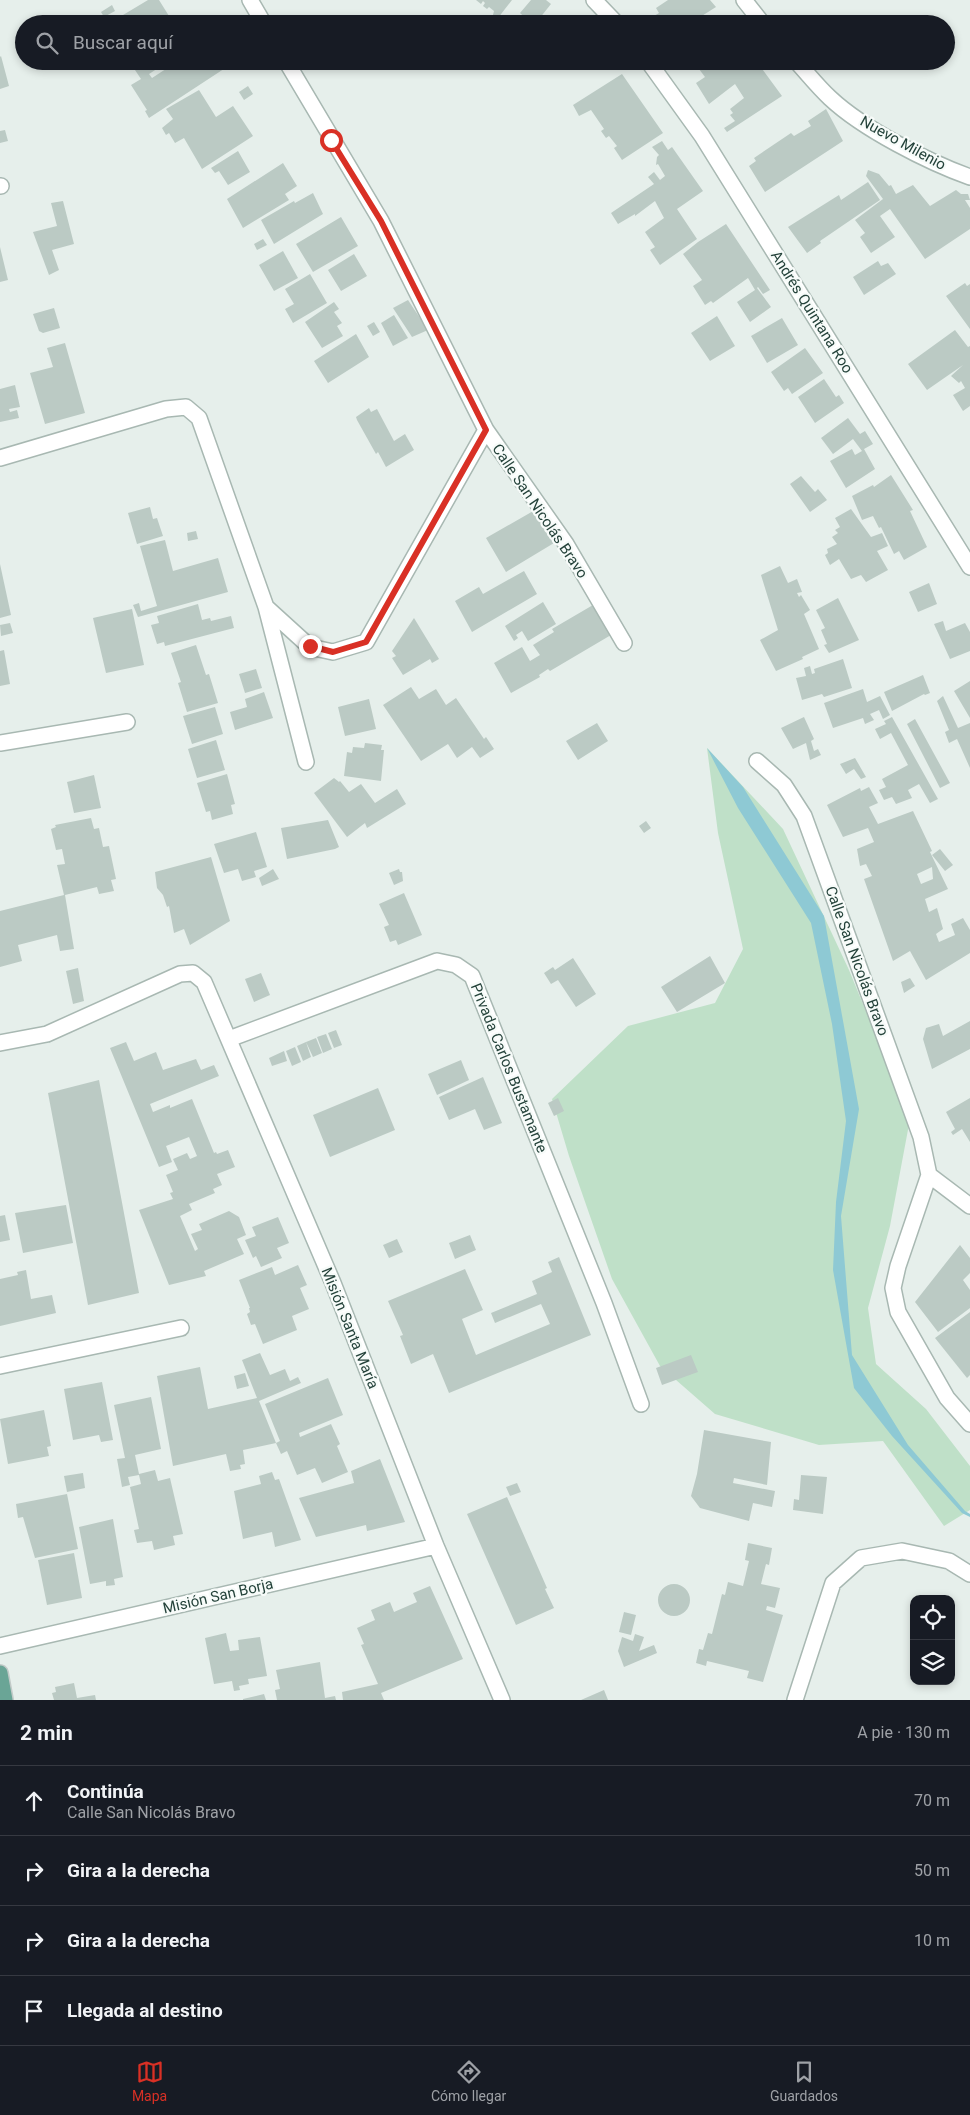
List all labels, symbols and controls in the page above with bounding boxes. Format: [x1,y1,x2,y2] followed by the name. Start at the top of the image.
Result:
[15,15,955,70] search box
[33,29,61,57] icon: search
[73,31,173,54] text: Buscar aquí
[857,112,949,174] street label: Nuevo Milenio
[320,129,343,152] route start
[767,247,857,377] street label: Andrés Quintana Roo
[488,441,592,581] street label: Calle San Nicolás Bravo
[299,635,322,658] route end
[822,884,892,1038] street label: Calle San Nicolás Bravo
[467,981,551,1156] street label: Privada Carlos Bustamante
[317,1265,383,1391] street label: Misión Santa María
[161,1575,275,1617] street label: Misión San Borja
[910,1595,955,1685] map controls
[910,1595,955,1640] button: locate
[910,1640,955,1685] button: layers
[20,1721,73,1745] text: 2 min
[857,1723,950,1742] text: A pie · 130 m
[67,1780,144,1803] text: Continúa
[20,1787,48,1815] icon: ahead
[914,1791,950,1810] text: 70 m
[67,1803,235,1822] text: Calle San Nicolás Bravo
[20,1857,48,1885] icon: right
[67,1859,210,1882] text: Gira a la derecha
[914,1861,950,1880] text: 50 m
[20,1927,48,1955] icon: right
[67,1929,210,1952] text: Gira a la derecha
[914,1931,950,1950] text: 10 m
[20,1997,48,2025] icon: arrive
[67,1999,223,2022] text: Llegada al destino
[132,2058,167,2104] tab: Mapa
[431,2058,506,2104] tab: Cómo llegar
[770,2058,838,2104] tab: Guardados

